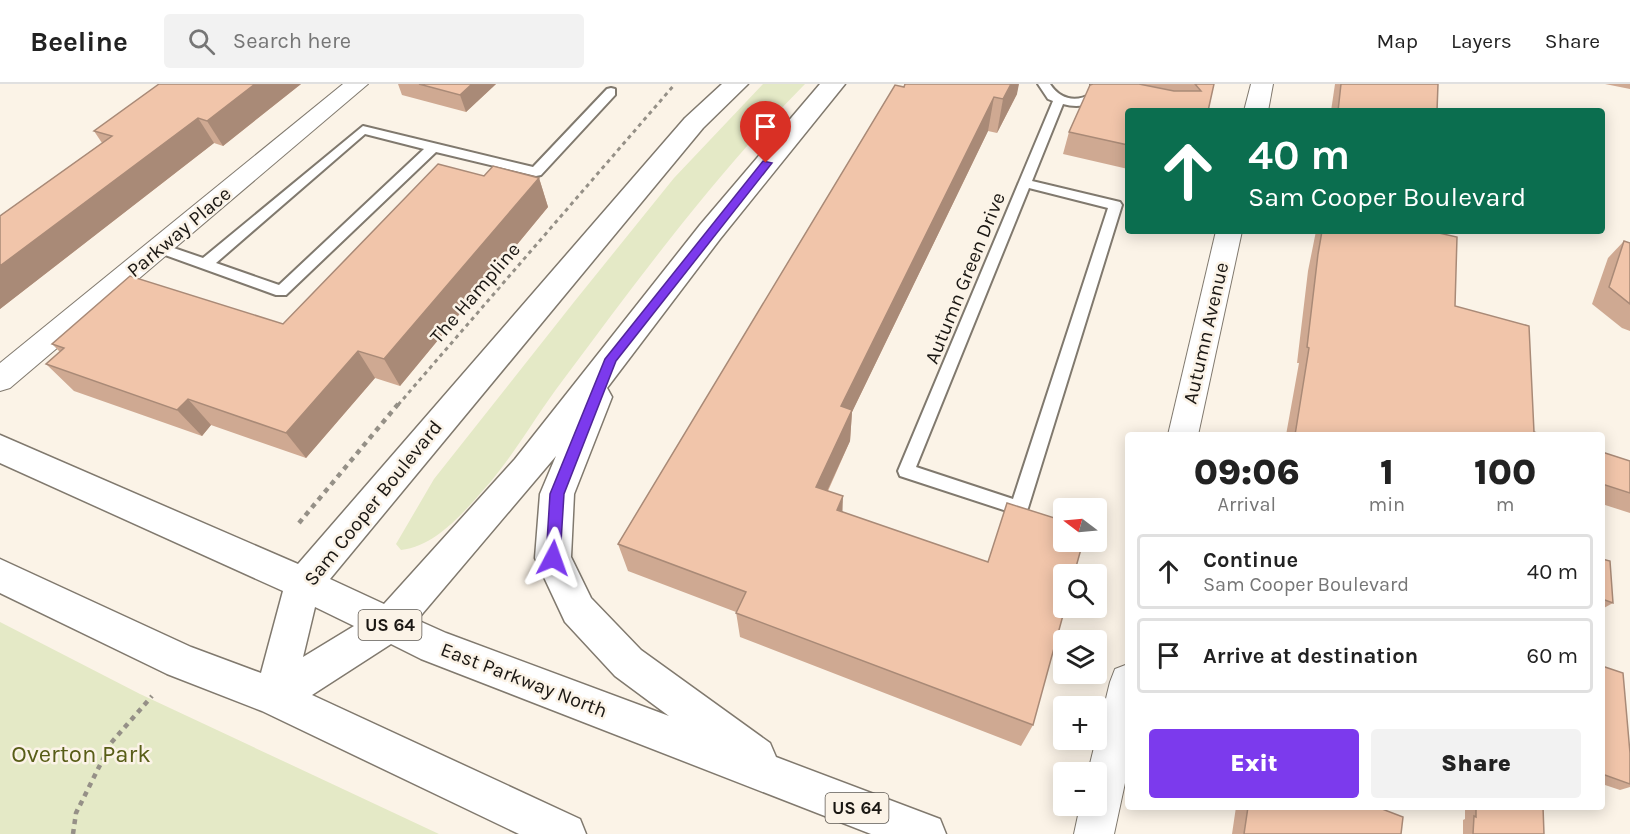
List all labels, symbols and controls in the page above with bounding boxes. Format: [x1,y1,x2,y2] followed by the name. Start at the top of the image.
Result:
[164,14,584,68] search box
[30,25,128,58] text: Beeline
[185,25,218,58] icon: search
[233,28,351,54] text: Search here
[1376,29,1418,53] text: Map
[1451,29,1512,53] text: Layers
[1545,29,1600,53] text: Share
[740,101,791,163] pin
[749,110,782,143] icon: arrive
[1248,130,1350,180] text: 40 m
[1149,132,1227,210] icon: ahead
[1248,181,1526,213] text: Sam Cooper Boulevard
[122,182,236,282] street label: Parkway Place
[920,189,1010,367] street label: Autumn Green Drive
[425,238,525,348] street label: The Hampline
[1179,260,1233,406] street label: Autumn Avenue
[299,416,447,590] street label: Sam Cooper Boulevard
[1194,451,1300,493] text: 09:06
[1380,451,1394,493] text: 1
[1474,451,1536,493] text: 100
[1217,493,1276,516] text: Arrival
[1368,493,1405,516] text: min
[1496,493,1514,516] text: m
[1053,498,1107,552] north arrow
[1053,498,1107,816] map controls
[521,526,585,590] position arrow
[1203,547,1298,573] text: Continue
[1152,555,1185,588] icon: ahead
[1527,559,1578,585] text: 40 m
[1053,564,1107,618] button: search
[1203,573,1409,596] text: Sam Cooper Boulevard
[358,610,422,640] road number: US 64
[1053,630,1107,684] button: layers
[437,638,611,722] street label: East Parkway North
[1152,639,1185,672] icon: arrive
[1203,643,1418,669] text: Arrive at destination
[1527,643,1578,669] text: 60 m
[1053,696,1107,750] button: +
[1149,729,1359,798] button: Exit
[1371,729,1581,798] button: Share
[11,740,151,768] park label: Overton Park
[1053,762,1107,816] button: −
[826,793,888,823] road number: US 64

